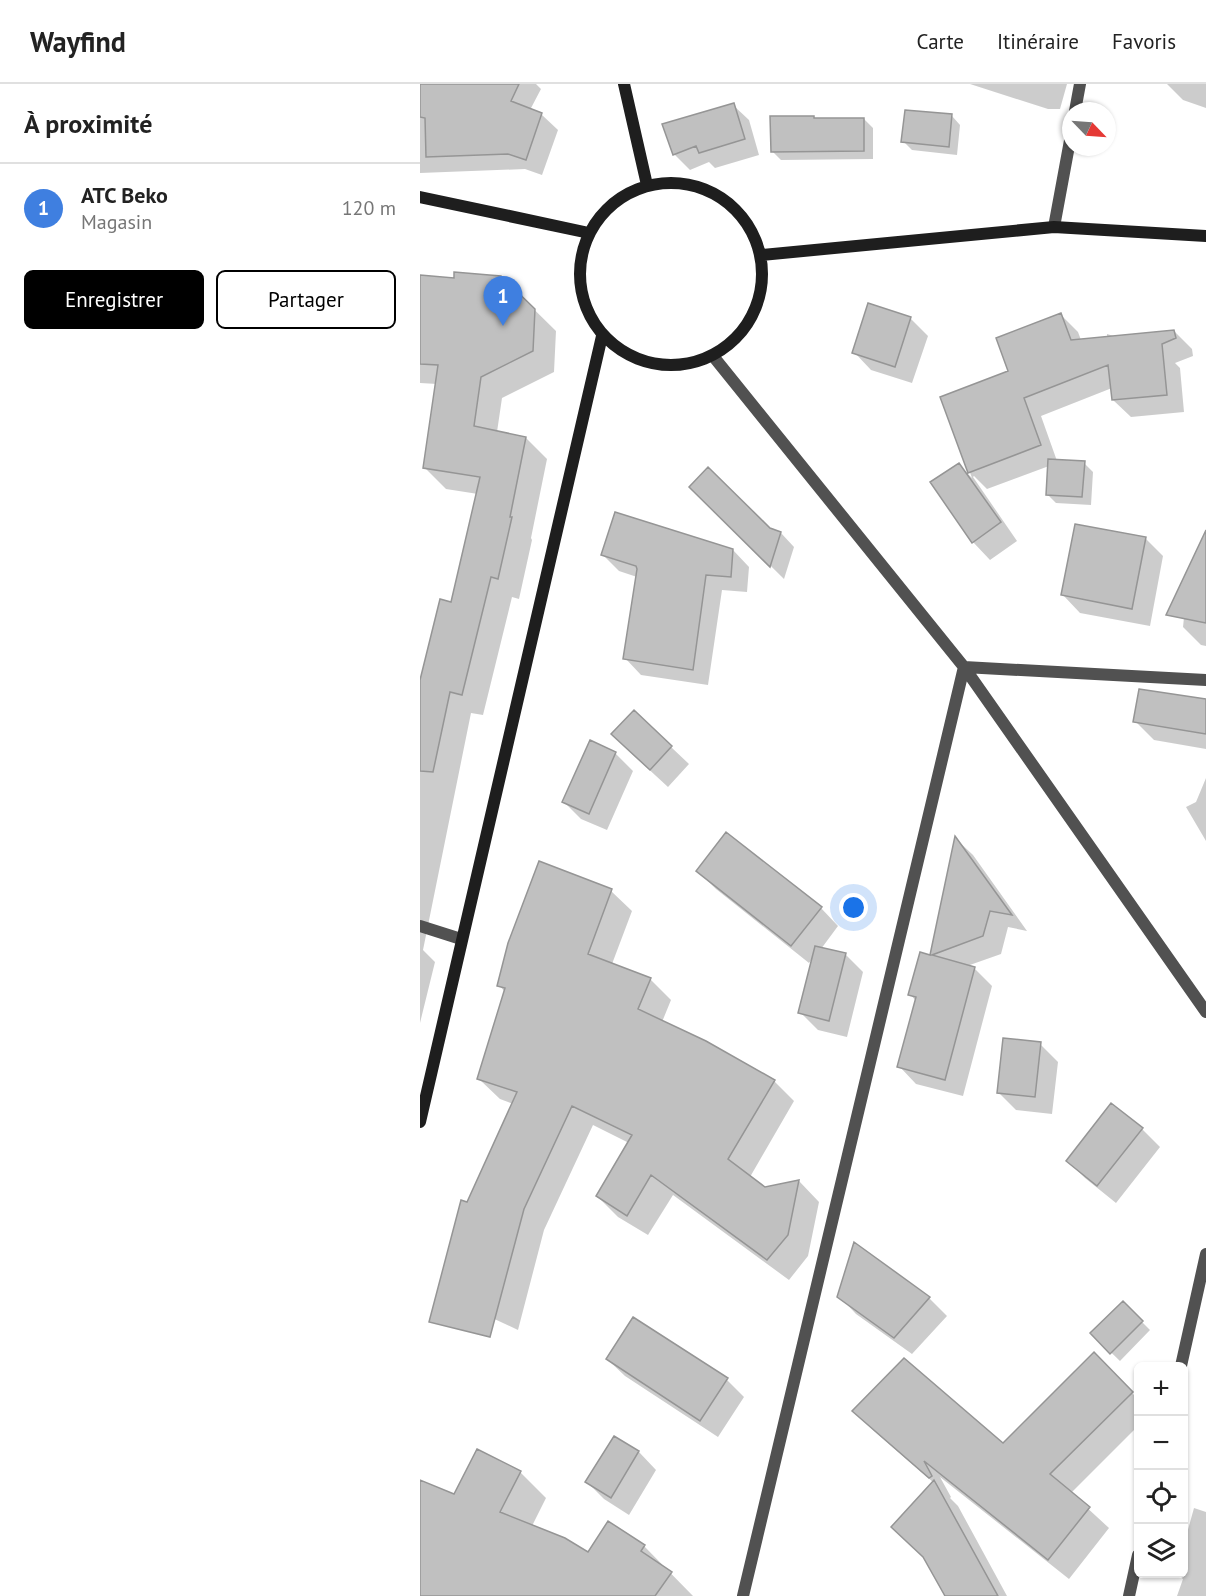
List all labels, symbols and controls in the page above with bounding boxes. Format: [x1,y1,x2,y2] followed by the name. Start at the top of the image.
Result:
[30,23,126,60] text: Wayfind
[917,28,964,55] text: Carte
[997,28,1079,55] text: Itinéraire
[1112,28,1176,55] text: Favoris
[1062,102,1116,156] north arrow
[24,107,152,140] text: À proximité
[81,181,168,209] text: ATC Beko
[38,195,49,221] text: 1
[342,195,396,221] text: 120 m
[81,209,152,235] text: Magasin
[24,270,204,329] button: Enregistrer
[216,270,396,329] button: Partager
[484,276,523,326] pin: 1
[839,893,868,922] your location
[1134,1362,1188,1578] map controls
[1134,1362,1188,1416] button: +
[1134,1416,1188,1470] button: −
[1134,1470,1188,1524] button: locate
[1134,1524,1188,1578] button: layers

